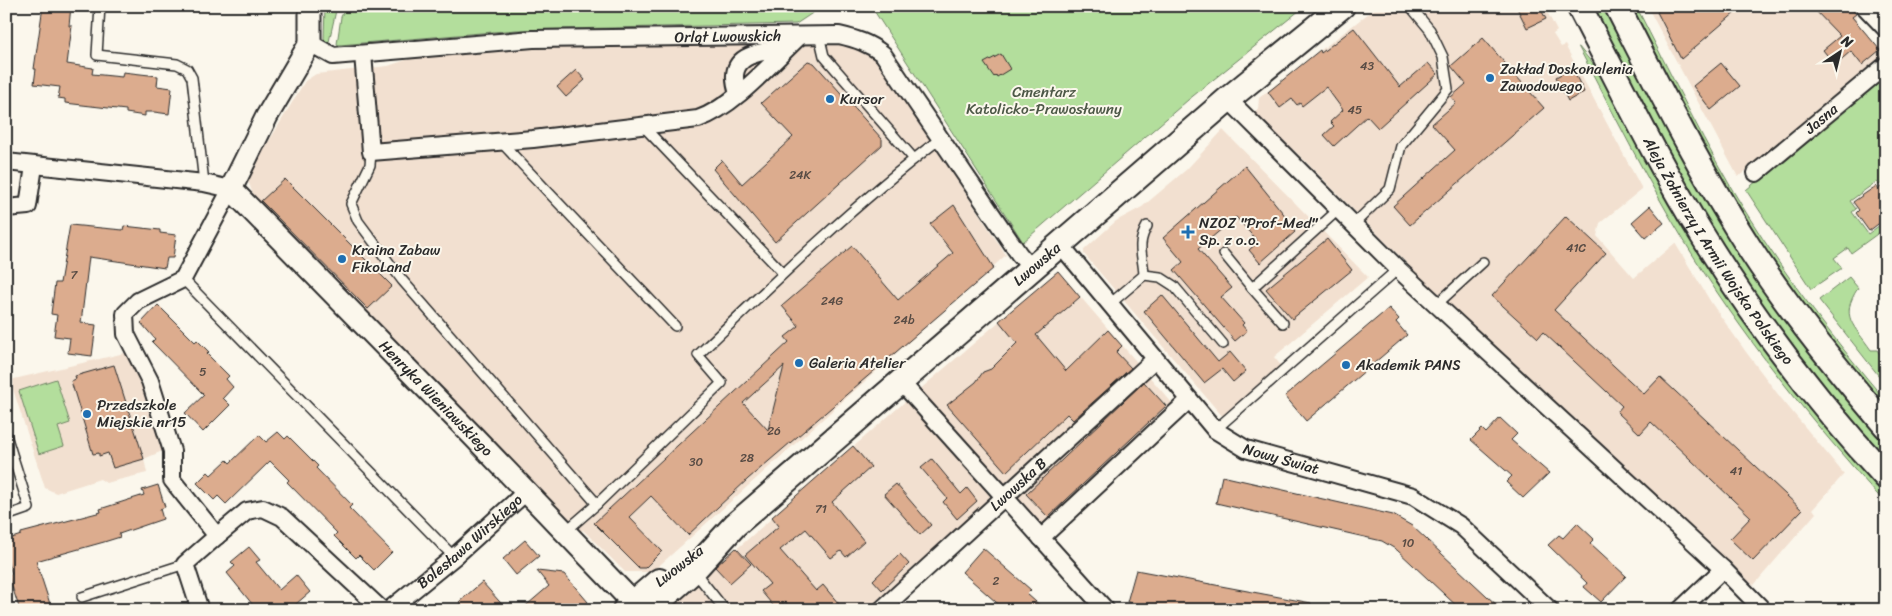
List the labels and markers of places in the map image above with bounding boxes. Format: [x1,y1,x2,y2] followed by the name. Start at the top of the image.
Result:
[1500,56,1633,99] place label: Zakład Doskonalenia Zawodowego
[1484,72,1496,84] marker: Zakład Doskonalenia Zawodowego
[840,86,885,112] place label: Kursor
[824,93,836,105] marker: Kursor
[1199,210,1318,253] place label: NZOZ "Prof-Med" Sp. z o.o.
[1181,225,1195,239] marker: NZOZ "Prof-Med" Sp. z o.o.
[352,237,441,280] place label: Kraina Zabaw FikoLand
[336,253,348,265] marker: Kraina Zabaw FikoLand
[809,350,906,376] place label: Galeria Atelier
[1355,352,1461,378] place label: Akademik PANS
[793,357,805,369] marker: Galeria Atelier
[1340,359,1352,371] marker: Akademik PANS
[97,392,186,435] place label: Przedszkole Miejskie nr15
[81,408,93,420] marker: Przedszkole Miejskie nr15

